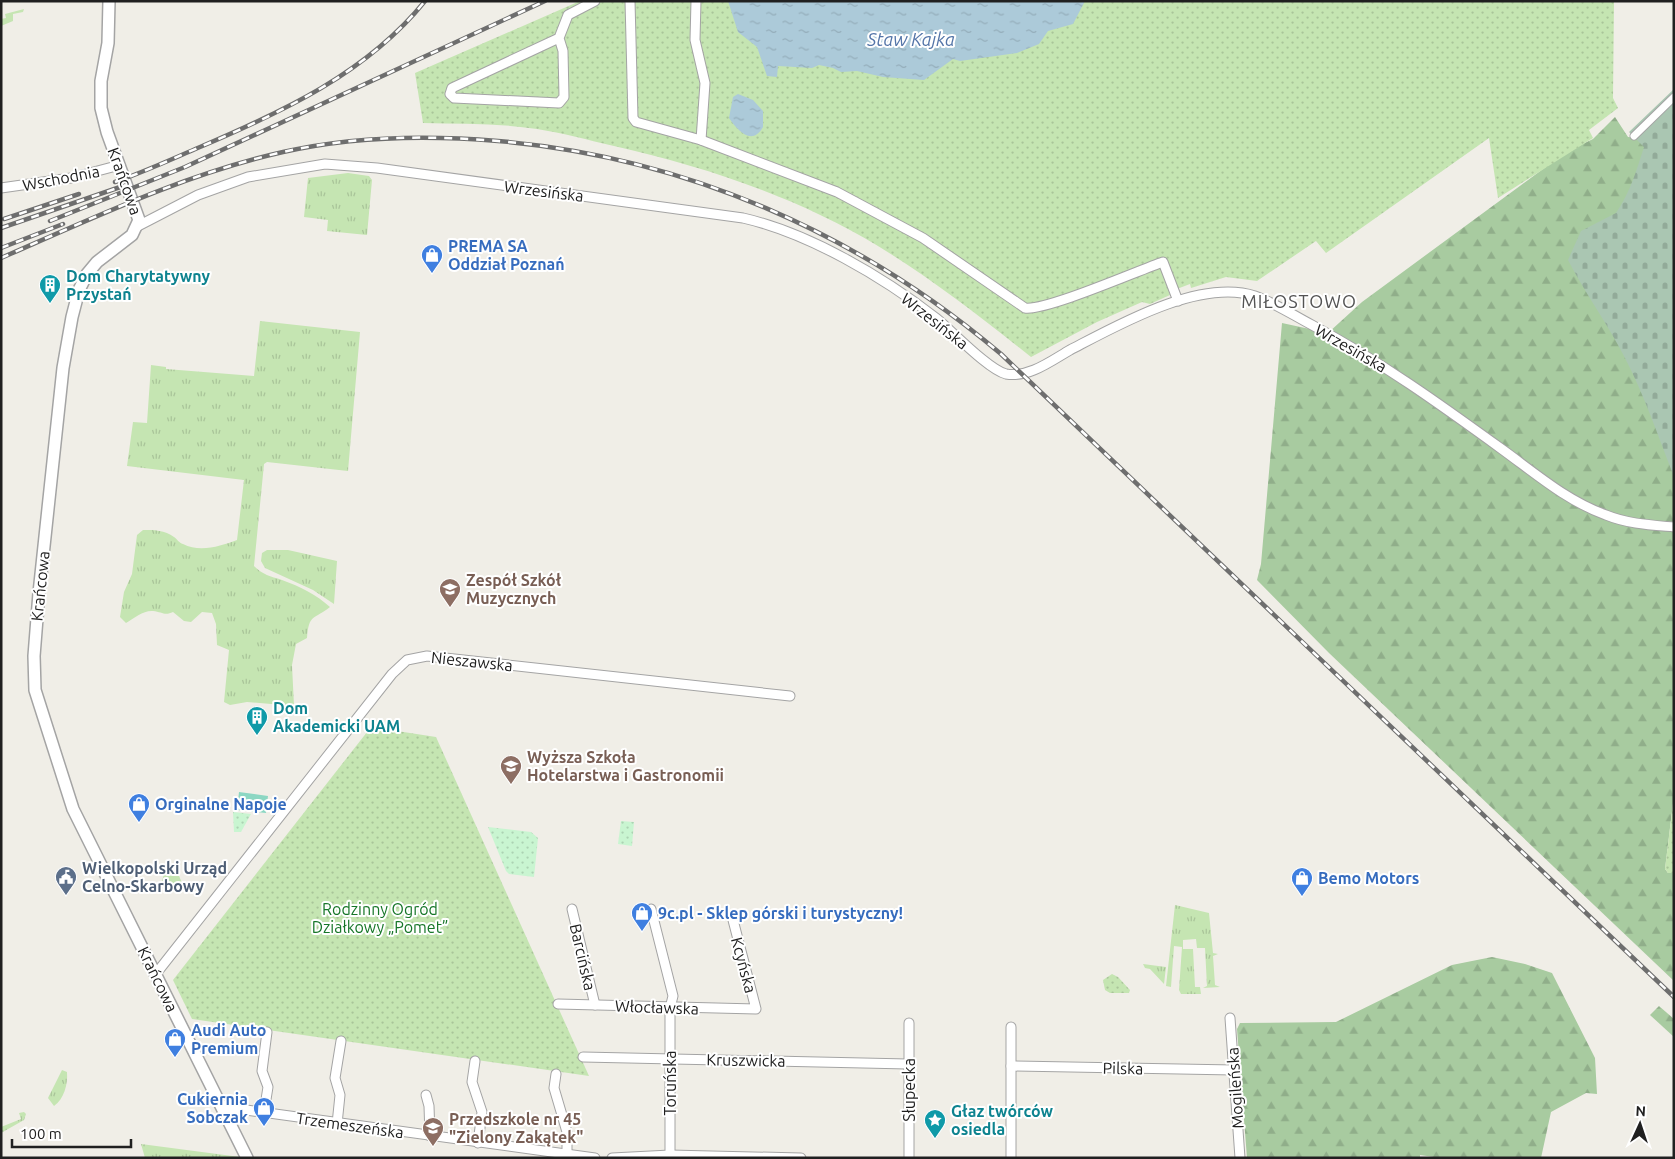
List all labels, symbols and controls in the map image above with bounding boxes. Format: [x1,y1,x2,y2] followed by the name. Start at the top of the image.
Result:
[866,29,955,49] water label: Staw Kajka
[104,145,146,217] street label: Krańcowa
[21,162,101,194] street label: Wschodnia
[503,177,585,205] street label: Wrzesińska
[448,237,565,273] place label: PREMA SA Oddział Poznań
[420,243,444,274] shop icon: PREMA SA Oddział Poznań
[66,267,210,303] place label: Dom Charytatywny Przystań
[38,273,62,304] building icon: Dom Charytatywny Przystań
[898,289,972,353] street label: Wrzesińska
[1241,291,1357,311] district label: MIŁOSTOWO
[1312,320,1390,376] street label: Wrzesińska
[27,550,53,622] street label: Krańcowa
[466,571,562,607] place label: Zespół Szkół Muzycznych
[438,577,462,608] school or university icon: Zespół Szkół Muzycznych
[430,648,514,674] street label: Nieszawska
[273,699,400,735] place label: Dom Akademicki UAM
[245,705,269,736] building icon: Dom Akademicki UAM
[527,748,724,784] place label: Wyższa Szkoła Hotelarstwa i Gastronomii
[499,754,523,785] school or university icon: Wyższa Szkoła Hotelarstwa i Gastronomii
[127,792,151,823] shop icon: Orginalne Napoje
[155,795,287,813] place label: Orginalne Napoje
[82,859,227,895] place label: Wielkopolski Urząd Celno-Skarbowy
[54,865,78,896] public building icon: Wielkopolski Urząd Celno-Skarbowy
[1290,866,1314,897] shop icon: Bemo Motors
[1318,869,1419,887] place label: Bemo Motors
[312,900,448,936] park label: Rodzinny Ogród Działkowy „Pomet”
[630,901,654,932] shop icon: 9c.pl - Sklep górski i turystyczny!
[658,904,903,922] place label: 9c.pl - Sklep górski i turystyczny!
[567,922,599,992] street label: Barcińska
[728,935,760,995] street label: Kcyńska
[134,943,182,1015] street label: Krańcowa
[615,997,699,1017] street label: Włocławska
[191,1021,266,1057] place label: Audi Auto Premium
[163,1027,187,1058] shop icon: Audi Auto Premium
[1223,1047,1247,1129] street label: Mogileńska
[661,1050,679,1116] street label: Toruńska
[706,1050,786,1070] street label: Kruszwicka
[900,1058,918,1122] street label: Słupecka
[1102,1059,1144,1077] street label: Pilska
[177,1090,248,1126] place label: Cukiernia Sobczak
[252,1096,276,1127] shop icon: Cukiernia Sobczak
[1615,1099,1665,1149] north arrow
[951,1102,1054,1138] place label: Głaz twórców osiedla
[1635,1103,1646,1119] text: N
[923,1108,947,1139] place icon: Głaz twórców osiedla
[295,1109,405,1141] street label: Trzemeszeńska
[449,1110,583,1147] place label: Przedszkole nr 45 "Zielony Zakątek"
[12,1116,131,1148] scale bar
[421,1116,445,1147] school or university icon: Przedszkole nr 45 "Zielony Zakątek"
[20,1125,62,1142] text: 100 m

